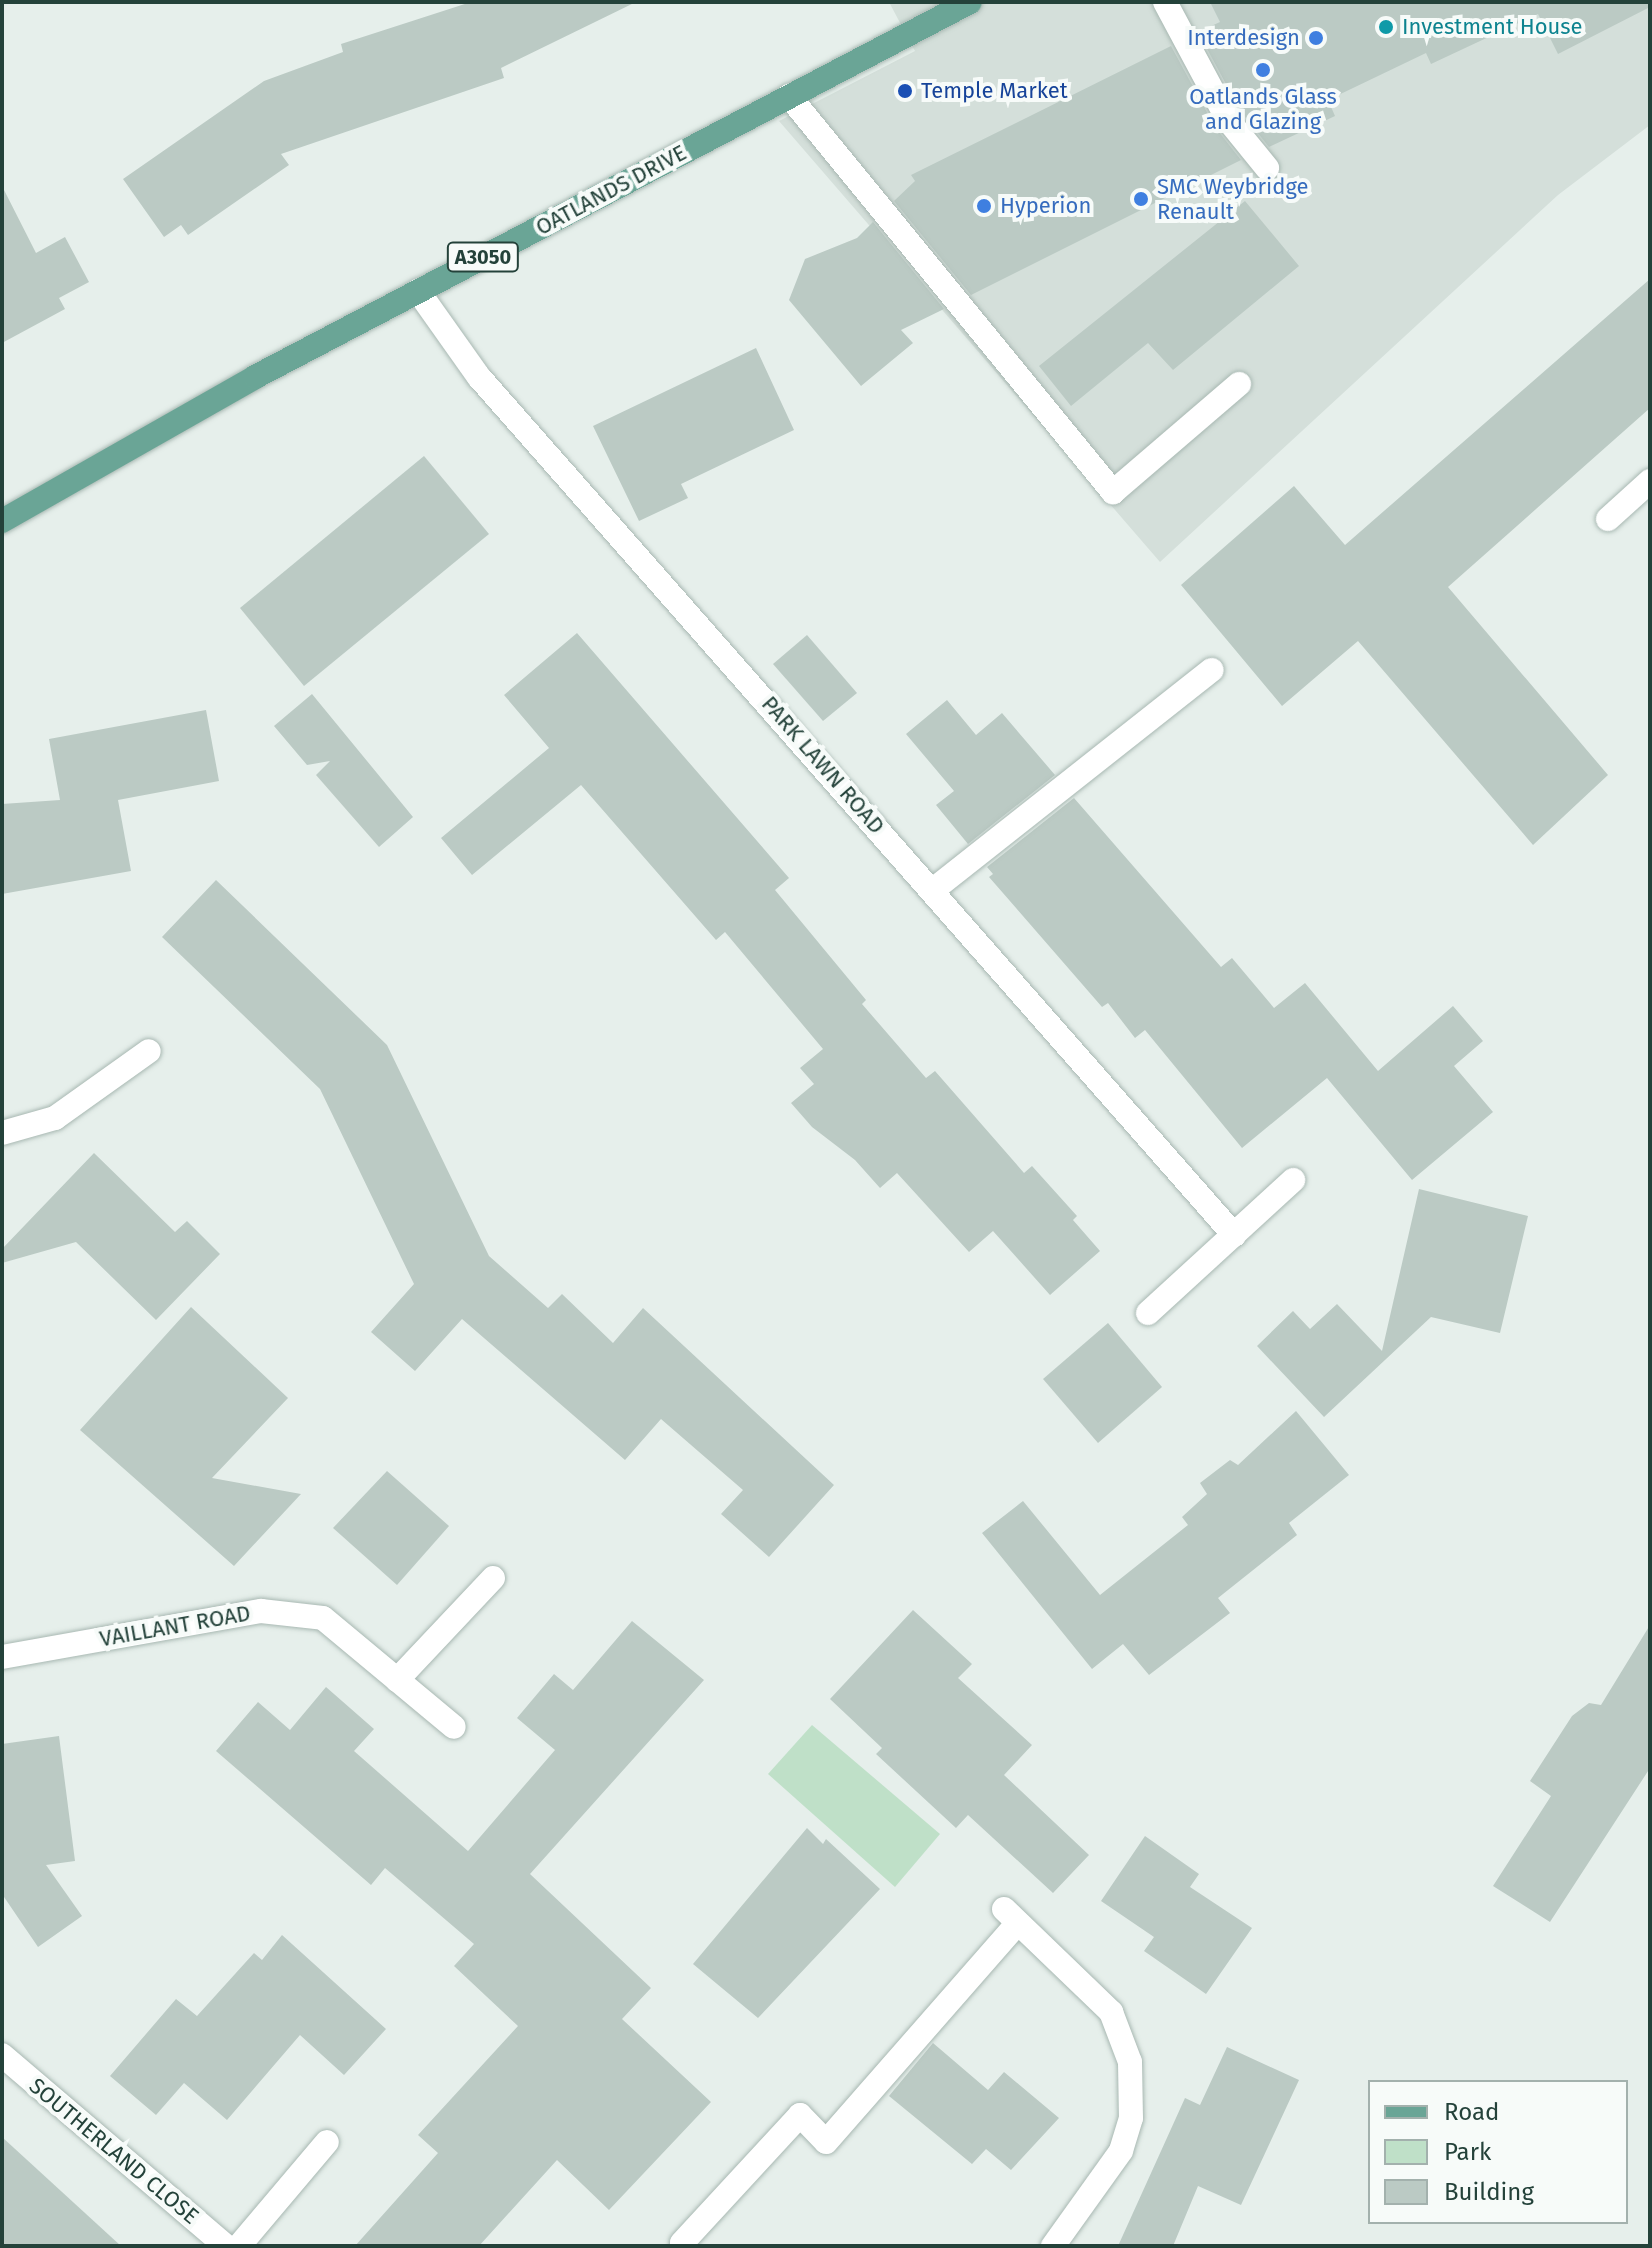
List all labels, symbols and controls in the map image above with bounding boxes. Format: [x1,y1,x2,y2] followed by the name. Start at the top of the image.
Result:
[1402,14,1583,40] place label: Investment House
[1377,18,1395,36] marker: Investment House
[1187,25,1300,51] place label: Interdesign
[1307,29,1325,47] marker: Interdesign
[1254,61,1272,79] marker: Oatlands Glass and Glazing
[921,78,1068,104] place label: Temple Market
[896,82,914,100] marker: Temple Market
[1189,83,1337,134] place label: Oatlands Glass and Glazing
[531,139,691,241] street label: OATLANDS DRIVE
[1157,173,1308,224] place label: SMC Weybridge Renault
[1132,190,1150,208] marker: SMC Weybridge Renault
[1000,193,1091,219] place label: Hyperion
[975,197,993,215] marker: Hyperion
[445,241,521,273] road number: A3050
[756,691,890,839] street label: PARK LAWN ROAD
[98,1600,252,1652] street label: VAILLANT ROAD
[24,2072,204,2230] street label: SOUTHERLAND CLOSE
[1368,2080,1628,2224] legend
[1444,2098,1499,2126] text: Road
[1444,2138,1491,2166] text: Park
[1444,2178,1534,2206] text: Building

